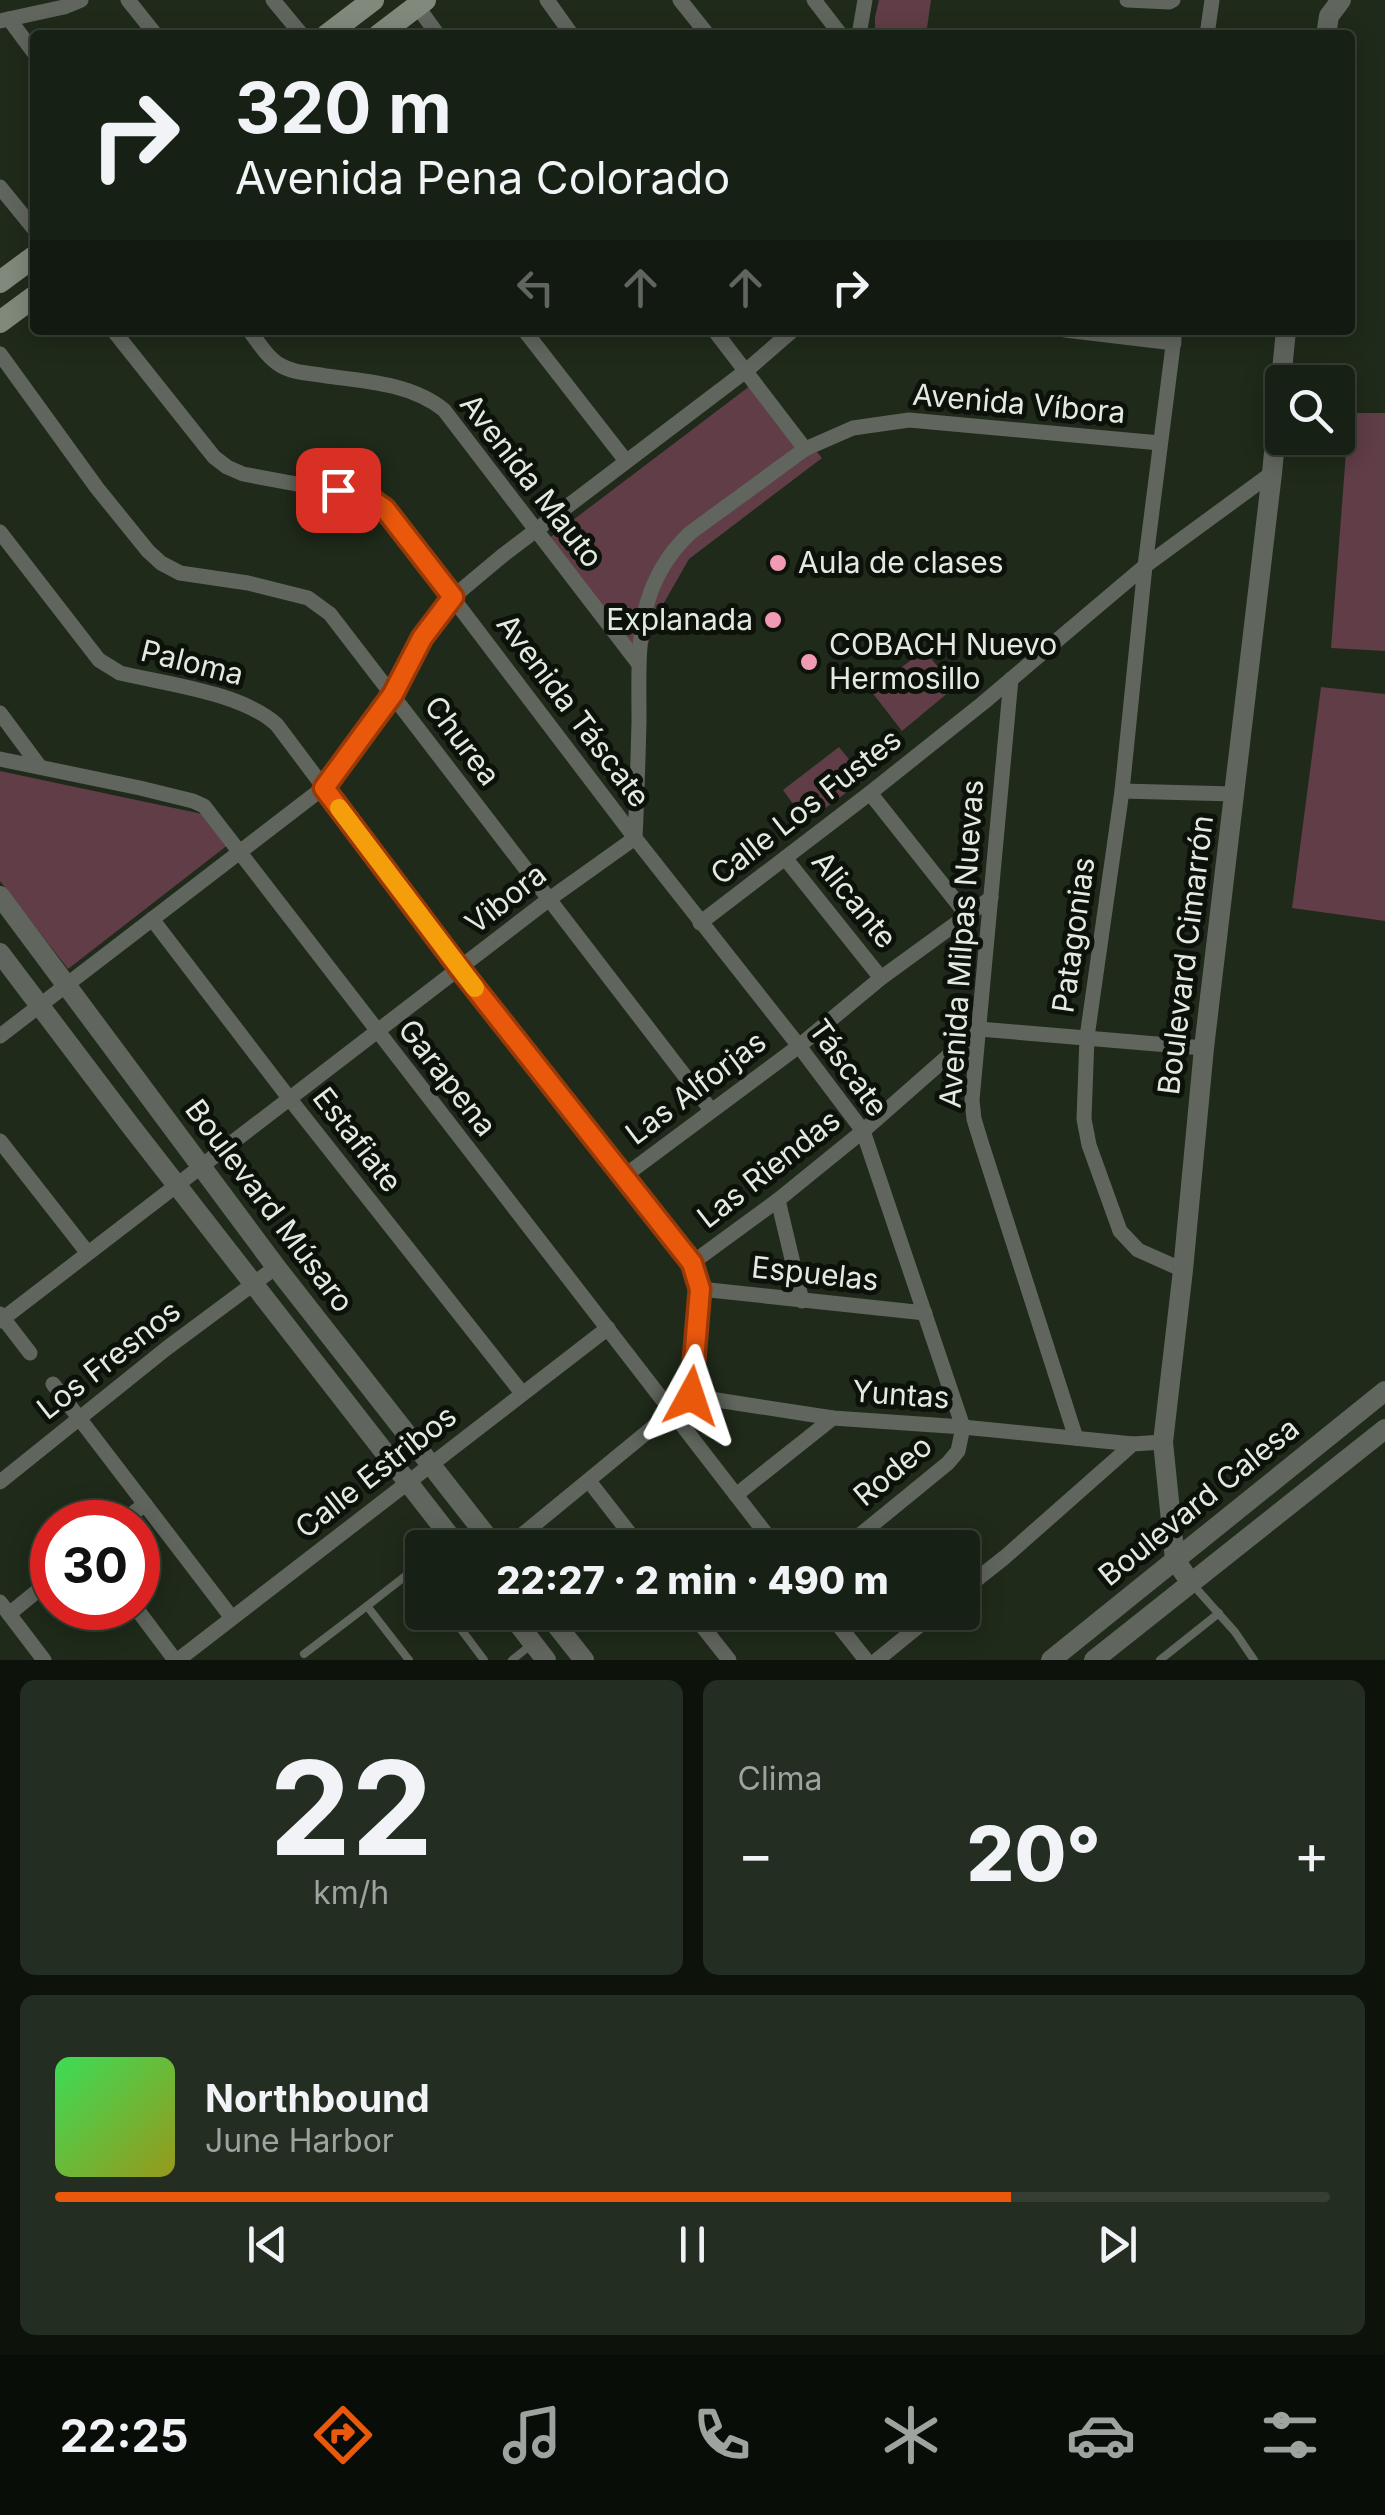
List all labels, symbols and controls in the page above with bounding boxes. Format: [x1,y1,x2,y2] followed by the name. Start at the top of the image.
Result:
[235,65,452,150] text: 320 m
[70,70,200,200] icon: right
[235,150,730,205] text: Avenida Pena Colorado
[508,260,563,315] icon: left
[613,260,668,315] icon: ahead
[718,260,773,315] icon: ahead
[823,260,878,315] icon: right
[1265,365,1355,455] map controls
[1265,365,1355,455] button: search
[911,376,1127,430] street label: Avenida Víbora
[453,386,611,574] street label: Avenida Mauto
[296,448,381,533] pin
[311,463,366,518] icon: arrive
[798,544,1004,580] place label: Aula de clases
[767,552,789,574] marker: Aula de clases
[606,601,753,637] place label: Explanada
[490,607,658,814] street label: Avenida Táscate
[762,609,784,631] marker: Explanada
[829,626,1057,696] place label: COBACH Nuevo Hermosillo
[137,632,247,692] street label: Paloma
[798,651,820,673] marker: COBACH Nuevo Hermosillo
[417,689,508,792] street label: Churea
[703,721,908,892] street label: Calle Los Fustes
[932,779,990,1109] street label: Avenida Milpas Nuevas
[1150,813,1220,1097] street label: Boulevard Cimarrón
[805,844,905,955] street label: Alicante
[1044,855,1102,1015] street label: Patagonias
[458,856,553,941] street label: Vibora
[391,1012,504,1143] street label: Garapena
[802,1012,896,1123] street label: Táscate
[618,1023,773,1152] street label: Las Alforjas
[306,1080,410,1199] street label: Estafiate
[178,1092,362,1319] street label: Boulevard Músaro
[690,1101,847,1235] street label: Las Riendas
[750,1248,880,1298] street label: Espuelas
[30,1292,187,1426] street label: Los Fresnos
[639,1344,743,1448] position arrow
[851,1373,951,1415] street label: Yuntas
[288,1397,463,1545] street label: Calle Estribos
[1091,1410,1306,1593] street label: Boulevard Calesa
[846,1427,939,1513] street label: Rodeo
[30,1500,160,1630] speed limit sign: 30
[496,1557,889,1603] text: 22:27 · 2 min · 490 m
[269,1729,433,1886] text: 22
[738,1759,822,1798] text: Clima
[967,1808,1101,1899] text: 20°
[738,1821,774,1887] text: −
[1294,1821,1330,1887] text: +
[313,1873,389,1912] text: km/h
[205,2075,430,2121] text: Northbound
[205,2121,394,2160] text: June Harbor
[240,2217,295,2272] icon: previous
[665,2217,720,2272] icon: pause
[1090,2217,1145,2272] icon: next
[308,2400,378,2470] icon: directions
[497,2400,567,2470] icon: music
[687,2400,757,2470] icon: phone
[876,2400,946,2470] icon: climate
[1066,2400,1136,2470] icon: car
[1255,2400,1325,2470] icon: filters
[60,2408,189,2463] text: 22:25

